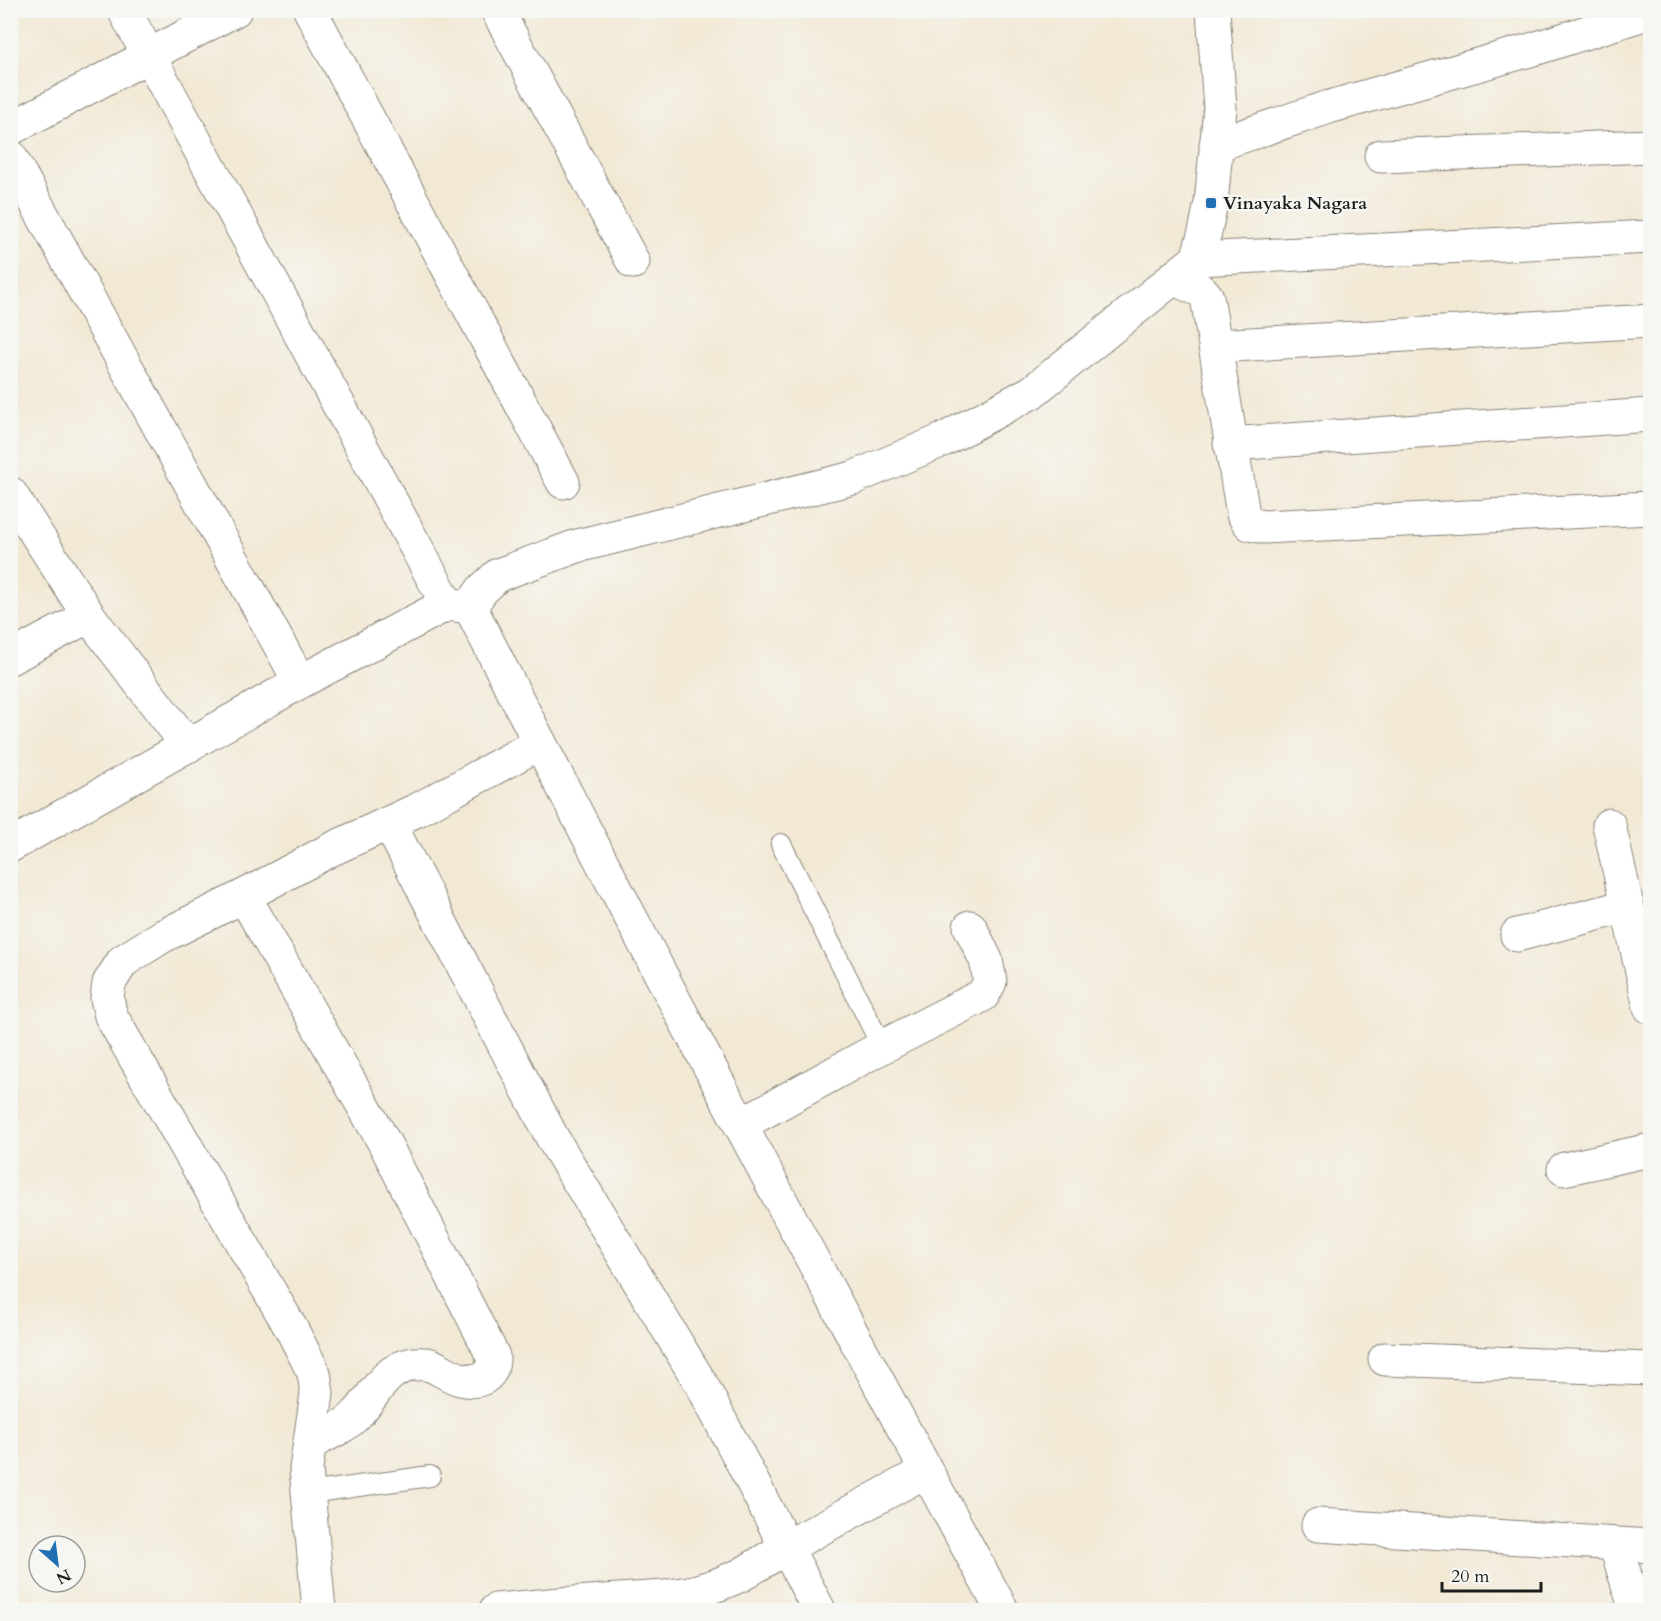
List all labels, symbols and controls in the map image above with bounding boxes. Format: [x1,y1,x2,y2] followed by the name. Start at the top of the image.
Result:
[1223,191,1367,216] place label: Vinayaka Nagara
[1204,196,1218,210] marker: Vinayaka Nagara
[27,1534,87,1594] north arrow
[1442,1555,1541,1593] scale bar
[52,1563,75,1589] text: N
[1451,1564,1490,1589] text: 20 m

